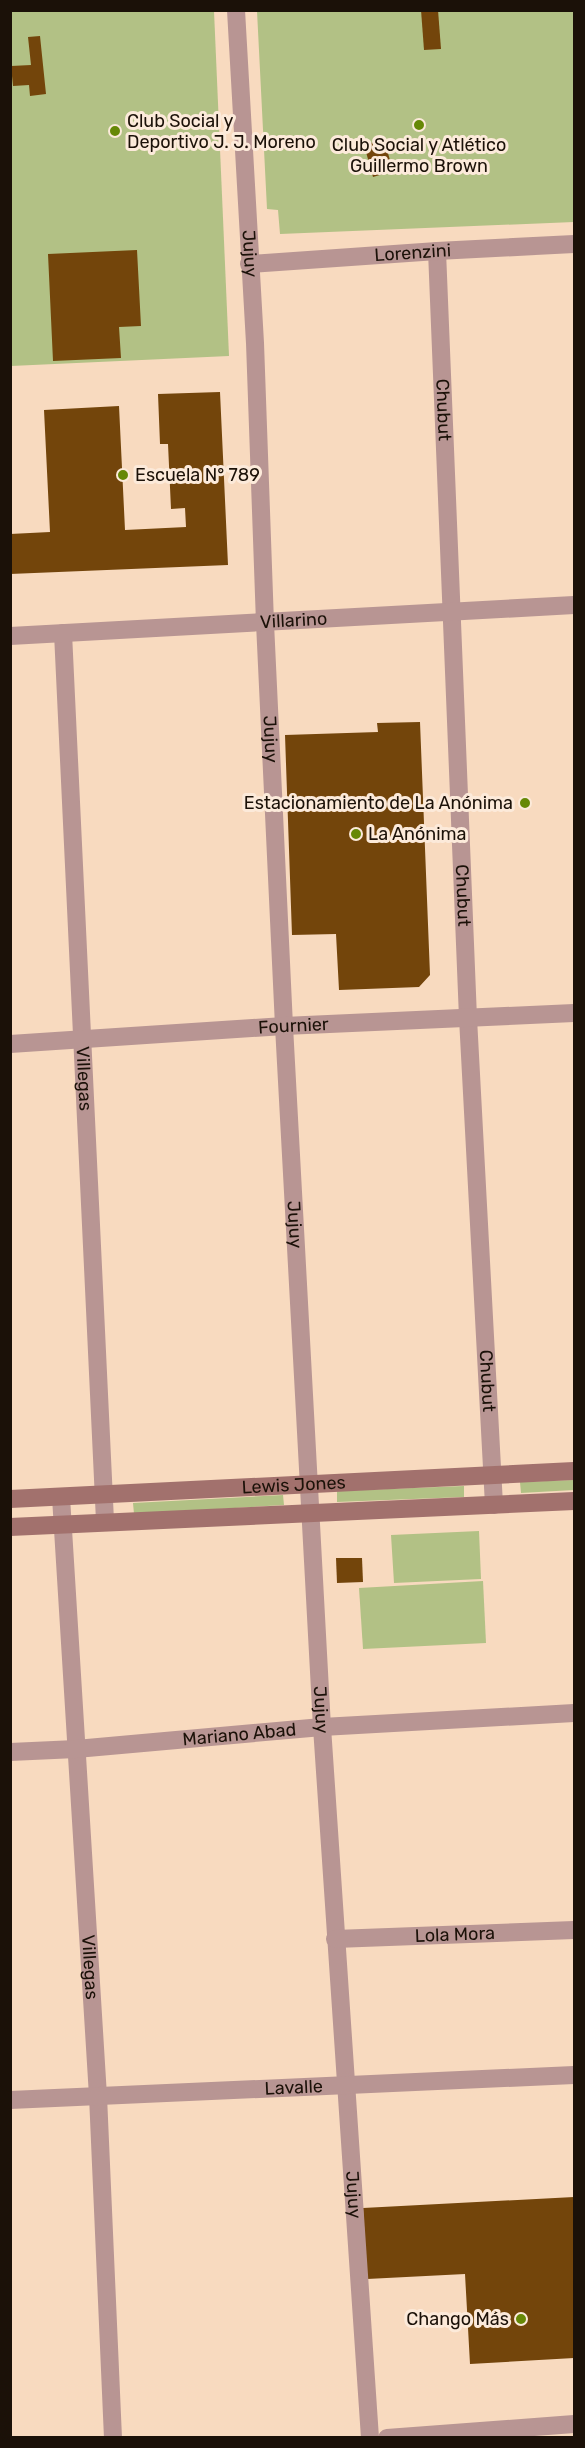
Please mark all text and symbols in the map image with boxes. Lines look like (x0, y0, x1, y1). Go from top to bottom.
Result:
place label: Club Social y Deportivo J. J. Moreno (127, 110, 316, 153)
marker: Club Social y Atlético Guillermo Brown (412, 118, 426, 132)
marker: Club Social y Deportivo J. J. Moreno (108, 124, 122, 138)
place label: Club Social y Atlético Guillermo Brown (332, 134, 506, 177)
street label: Jujuy (238, 229, 262, 278)
street label: Lorenzini (374, 239, 451, 266)
street label: Chubut (431, 378, 456, 442)
place label: Escuela N° 789 (135, 464, 260, 486)
marker: Escuela N° 789 (116, 468, 130, 482)
street label: Villarino (259, 608, 328, 633)
street label: Jujuy (258, 715, 283, 764)
place label: Estacionamiento de La Anónima (244, 792, 513, 814)
marker: Estacionamiento de La Anónima (518, 796, 532, 810)
place label: La Anónima (368, 823, 467, 845)
marker: La Anónima (349, 827, 363, 841)
street label: Chubut (451, 864, 475, 927)
street label: Fournier (257, 1013, 329, 1039)
street label: Villegas (72, 1046, 97, 1111)
street label: Jujuy (282, 1200, 307, 1249)
street label: Chubut (475, 1349, 500, 1413)
street label: Lewis Jones (241, 1471, 346, 1498)
street label: Jujuy (309, 1685, 333, 1734)
street label: Mariano Abad (182, 1718, 297, 1750)
street label: Lola Mora (414, 1922, 495, 1947)
street label: Villegas (77, 1934, 103, 2000)
street label: Lavalle (264, 2075, 323, 2100)
street label: Jujuy (341, 2170, 366, 2219)
place label: Chango Más (406, 2308, 509, 2330)
marker: Chango Más (514, 2312, 528, 2326)

